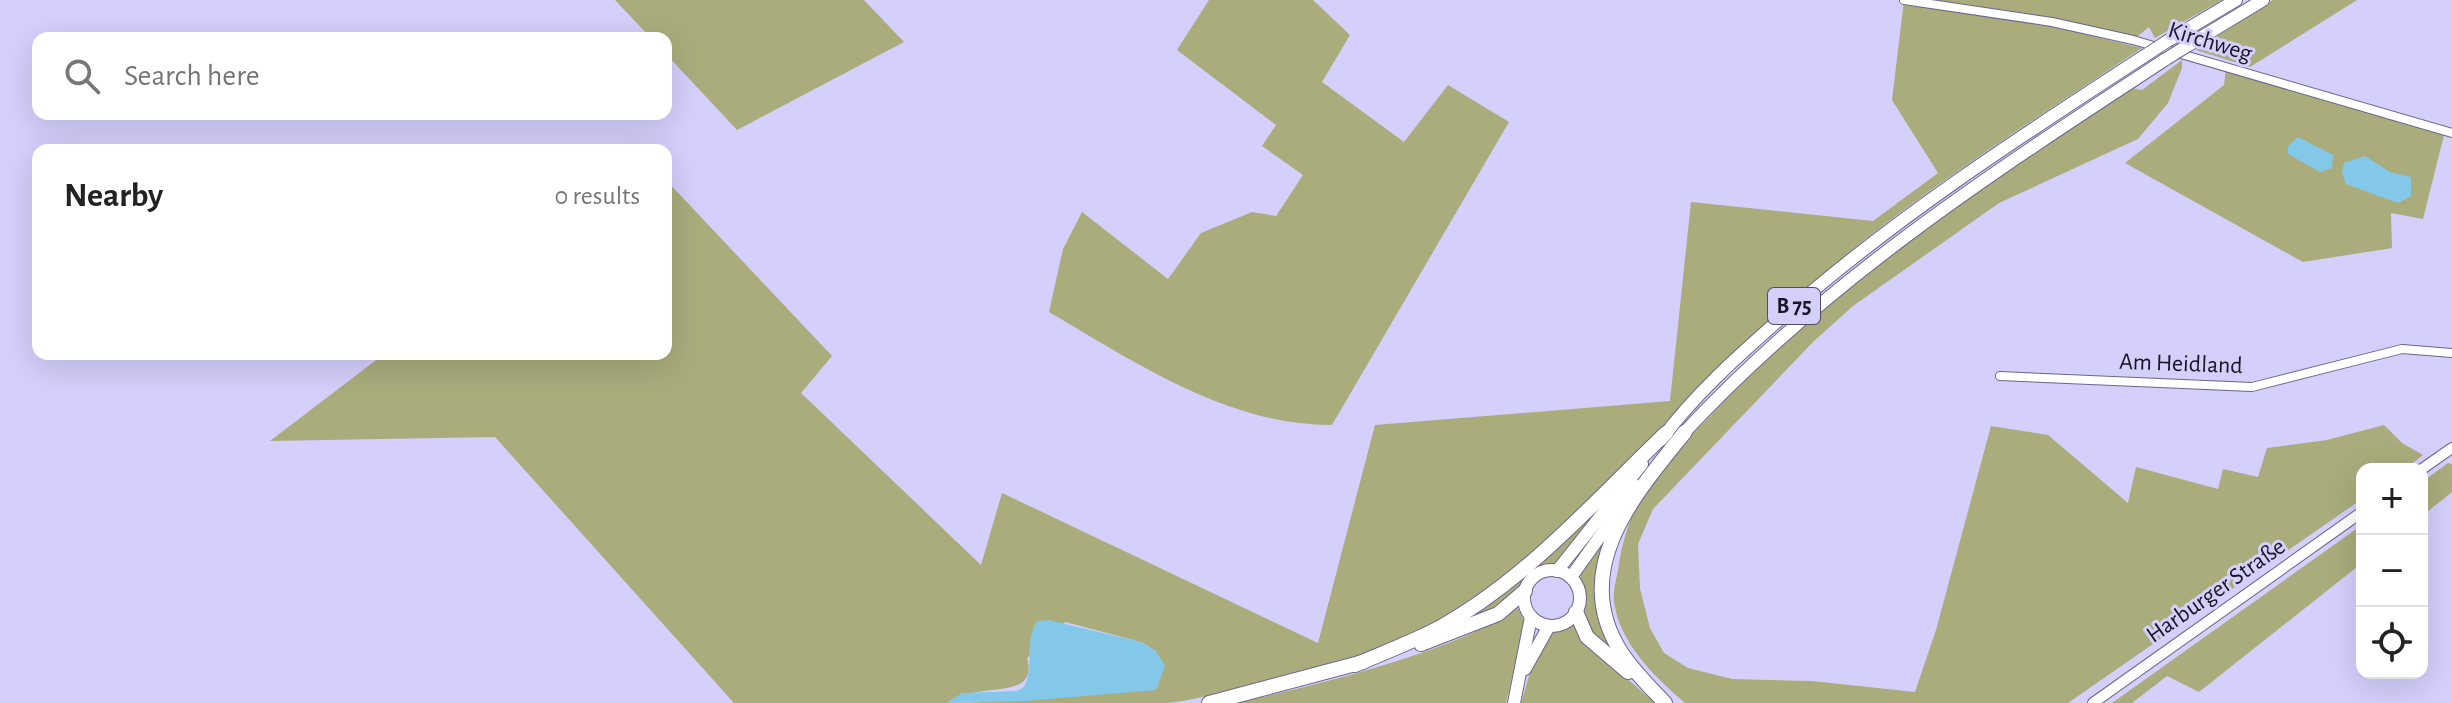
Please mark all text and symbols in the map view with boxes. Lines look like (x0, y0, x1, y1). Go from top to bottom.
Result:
street label: Kirchweg (2165, 18, 2255, 66)
search box (32, 32, 672, 120)
icon: search (60, 54, 104, 98)
text: Search here (124, 61, 260, 91)
text: Nearby (64, 179, 163, 213)
text: 0 results (554, 183, 640, 209)
road number: B 75 (1768, 288, 1820, 324)
street label: Am Heidland (2119, 350, 2243, 378)
map controls (2356, 463, 2428, 679)
button: + (2356, 463, 2428, 535)
street label: Harburger Straße (2142, 534, 2290, 648)
button: − (2356, 535, 2428, 607)
button: locate (2356, 607, 2428, 679)

